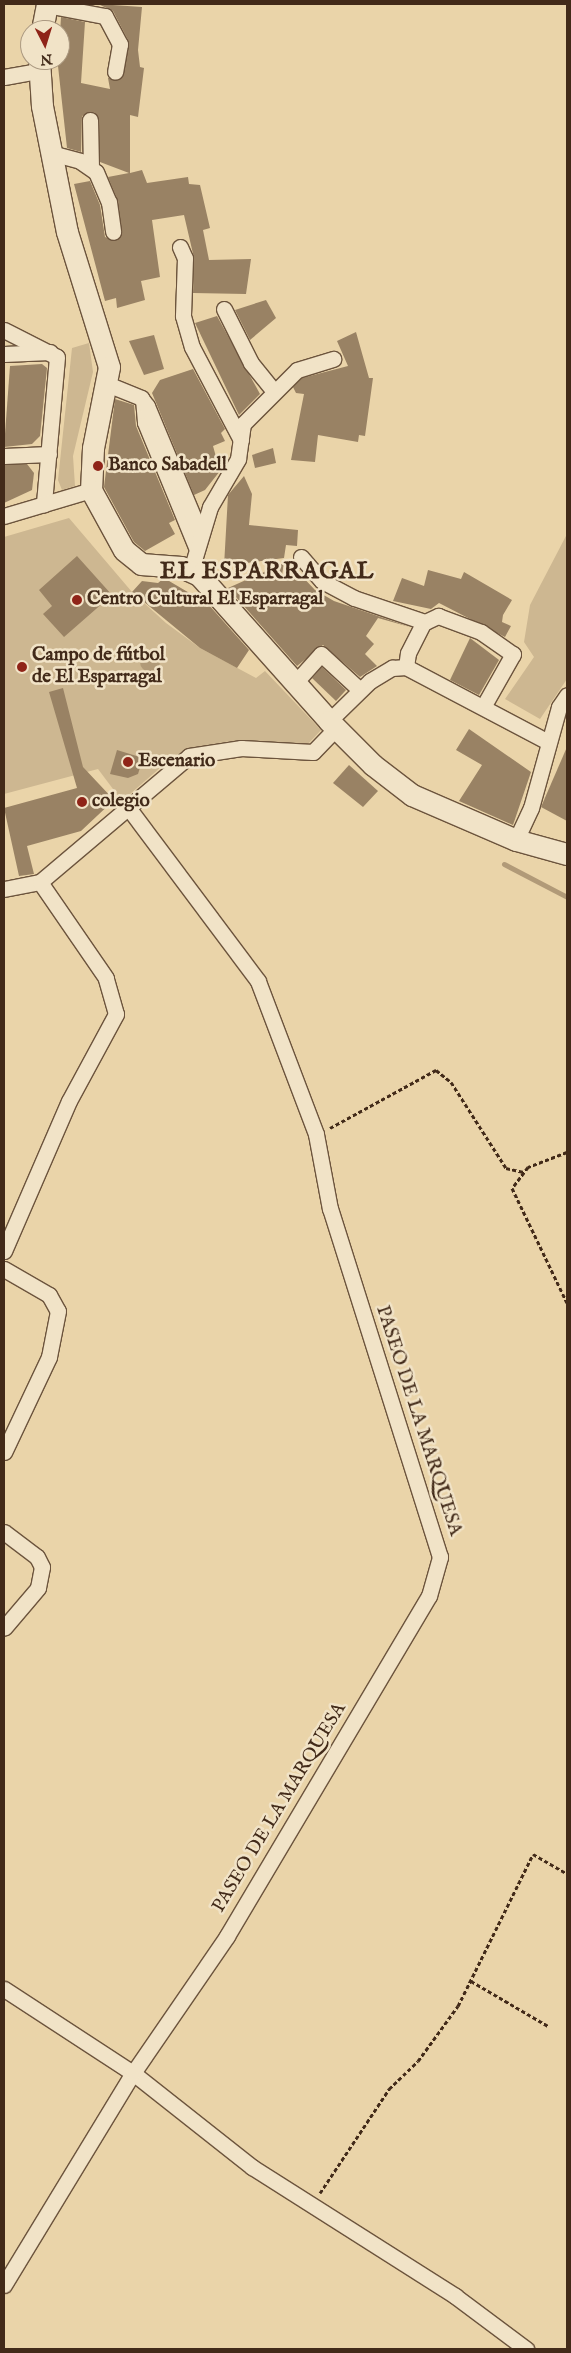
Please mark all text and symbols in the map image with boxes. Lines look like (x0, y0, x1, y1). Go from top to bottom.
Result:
north arrow (20, 20, 70, 70)
text: N (39, 49, 53, 68)
place label: Banco Sabadell (108, 455, 227, 477)
marker: Banco Sabadell (92, 460, 104, 472)
district label: EL ESPARRAGAL (158, 558, 376, 586)
place label: Centro Cultural El Esparragal (87, 589, 324, 611)
marker: Centro Cultural El Esparragal (71, 594, 83, 606)
place label: Campo de fútbol de El Esparragal (32, 645, 165, 689)
marker: Campo de fútbol de El Esparragal (16, 661, 28, 673)
place label: Escenario (138, 751, 215, 773)
marker: Escenario (122, 756, 134, 768)
place label: colegio (92, 791, 150, 813)
marker: colegio (76, 796, 88, 808)
street label: PASEO DE LA MARQUESA (370, 1303, 466, 1539)
street label: PASEO DE LA MARQUESA (208, 1699, 352, 1917)

